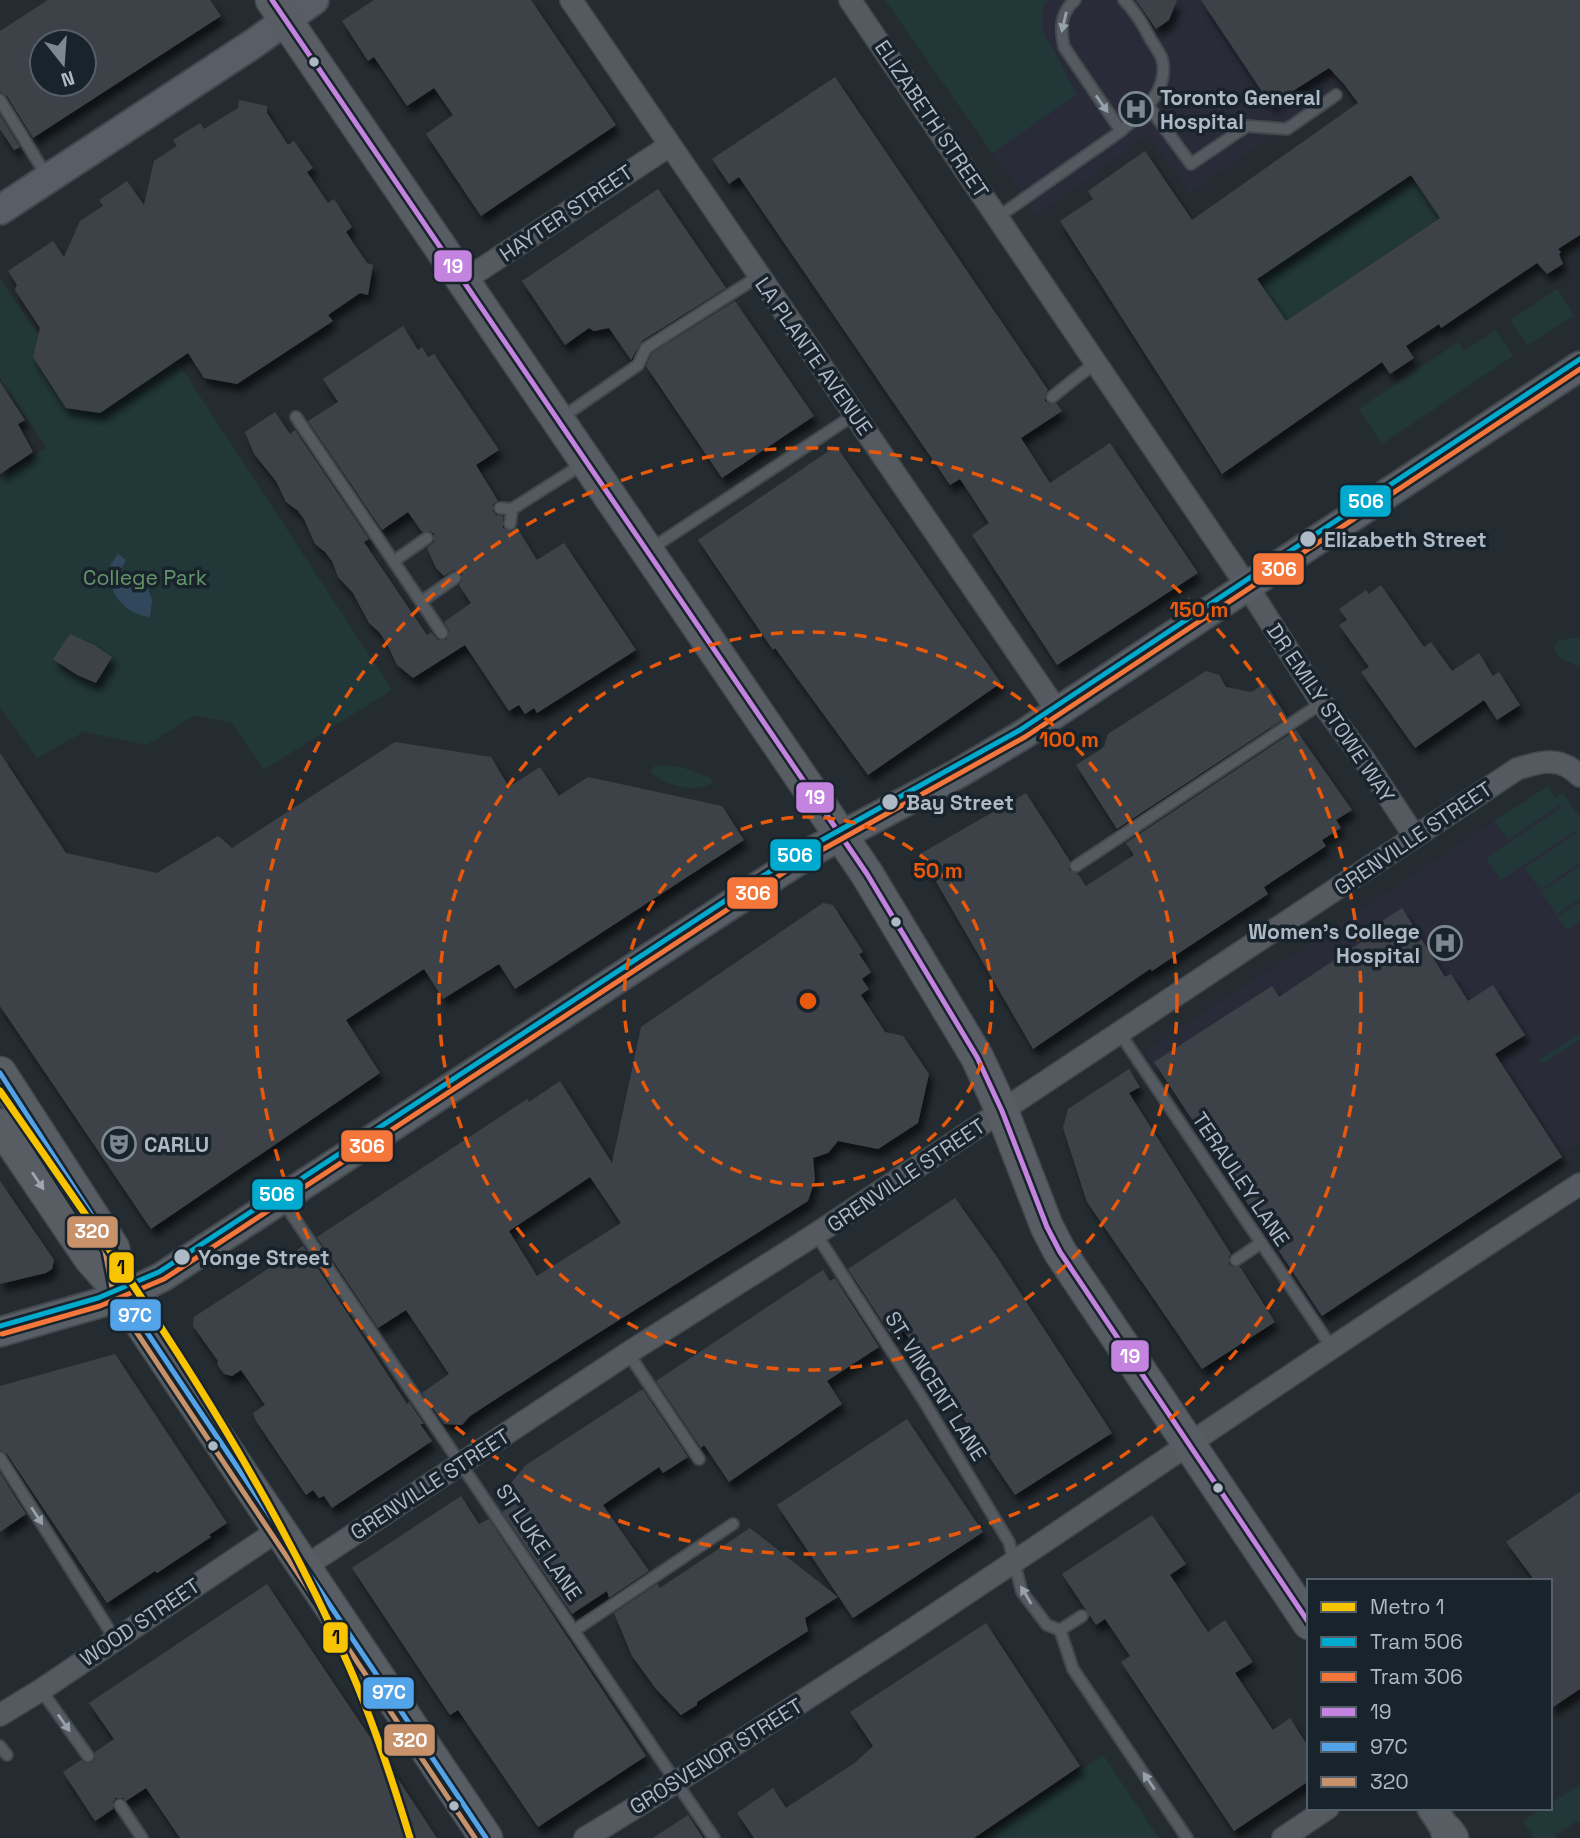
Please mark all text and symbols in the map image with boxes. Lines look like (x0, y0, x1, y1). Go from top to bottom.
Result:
one-way arrow (1058, 12, 1069, 34)
north arrow (28, 28, 98, 98)
street label: ELIZABETH STREET (869, 35, 995, 203)
unlabelled marker (307, 55, 321, 69)
text: N (58, 65, 78, 93)
place label: Toronto General Hospital (1160, 84, 1321, 135)
hospital icon: Toronto General Hospital (1117, 90, 1155, 128)
one-way arrow (1095, 95, 1109, 113)
street label: HAYTER STREET (494, 159, 638, 267)
line badge: 19 (433, 249, 473, 283)
text: 19 (443, 254, 463, 279)
street label: LA PLANTE AVENUE (749, 272, 879, 440)
line badge: 506 (1339, 484, 1392, 518)
text: 506 (1348, 489, 1384, 514)
place label: Elizabeth Street (1324, 526, 1487, 553)
marker: Elizabeth Street (1298, 529, 1318, 549)
line badge: 306 (1252, 552, 1305, 586)
text: 306 (1261, 557, 1297, 582)
park label: College Park (83, 564, 207, 591)
text: 150 m (1170, 596, 1228, 623)
street label: DR EMILY STOWE WAY (1261, 618, 1401, 808)
text: 100 m (1039, 726, 1099, 753)
street label: GRENVILLE STREET (1329, 775, 1497, 901)
line badge: 19 (795, 781, 835, 814)
text: 19 (805, 785, 825, 810)
place label: Bay Street (906, 789, 1014, 816)
marker: Bay Street (880, 792, 900, 812)
line badge: 506 (769, 838, 822, 872)
text: 506 (777, 843, 813, 868)
text: 50 m (913, 857, 963, 884)
line badge: 306 (726, 876, 779, 910)
text: 306 (735, 881, 771, 906)
unlabelled marker (889, 915, 903, 929)
place label: Women's College Hospital (1248, 918, 1420, 969)
hospital icon: Women's College Hospital (1426, 924, 1464, 962)
centre of rings (796, 989, 820, 1013)
street label: TERAULEY LANE (1186, 1107, 1296, 1251)
street label: GRENVILLE STREET (822, 1112, 990, 1238)
theatre icon: CARLU (100, 1125, 138, 1163)
line badge: 306 (340, 1129, 394, 1163)
place label: CARLU (144, 1131, 209, 1158)
text: 306 (349, 1134, 385, 1159)
one-way arrow (32, 1171, 45, 1191)
line badge: 506 (251, 1178, 304, 1211)
text: 506 (259, 1182, 295, 1207)
line badge: 320 (66, 1215, 119, 1249)
text: 320 (74, 1219, 110, 1244)
place label: Yonge Street (198, 1244, 330, 1271)
marker: Yonge Street (172, 1247, 192, 1267)
line badge: 1 (108, 1251, 135, 1284)
text: 1 (117, 1255, 125, 1280)
line badge: 97C (109, 1298, 162, 1332)
text: 97C (118, 1303, 152, 1328)
street label: ST. VINCENT LANE (879, 1306, 993, 1466)
line badge: 19 (1110, 1339, 1150, 1373)
text: 19 (1120, 1344, 1140, 1369)
street label: GRENVILLE STREET (345, 1422, 515, 1546)
unlabelled marker (206, 1439, 220, 1453)
street label: ST LUKE LANE (490, 1478, 588, 1606)
unlabelled marker (1211, 1481, 1225, 1495)
one-way arrow (30, 1506, 43, 1525)
street label: WOOD STREET (75, 1572, 205, 1672)
legend (1307, 1579, 1552, 1810)
one-way arrow (1020, 1586, 1032, 1605)
text: Metro 1 (1370, 1593, 1445, 1620)
line badge: 1 (322, 1621, 349, 1654)
text: 1 (332, 1625, 340, 1650)
text: Tram 506 (1370, 1628, 1463, 1655)
text: Tram 306 (1370, 1663, 1463, 1690)
line badge: 97C (362, 1676, 415, 1710)
text: 97C (372, 1680, 406, 1705)
street label: GROSVENOR STREET (624, 1692, 808, 1820)
text: 19 (1370, 1698, 1392, 1725)
one-way arrow (57, 1714, 71, 1732)
line badge: 320 (383, 1723, 436, 1757)
text: 320 (392, 1728, 428, 1753)
text: 97C (1370, 1733, 1408, 1760)
text: 320 (1370, 1768, 1409, 1795)
one-way arrow (1142, 1772, 1155, 1791)
unlabelled marker (447, 1799, 461, 1813)

